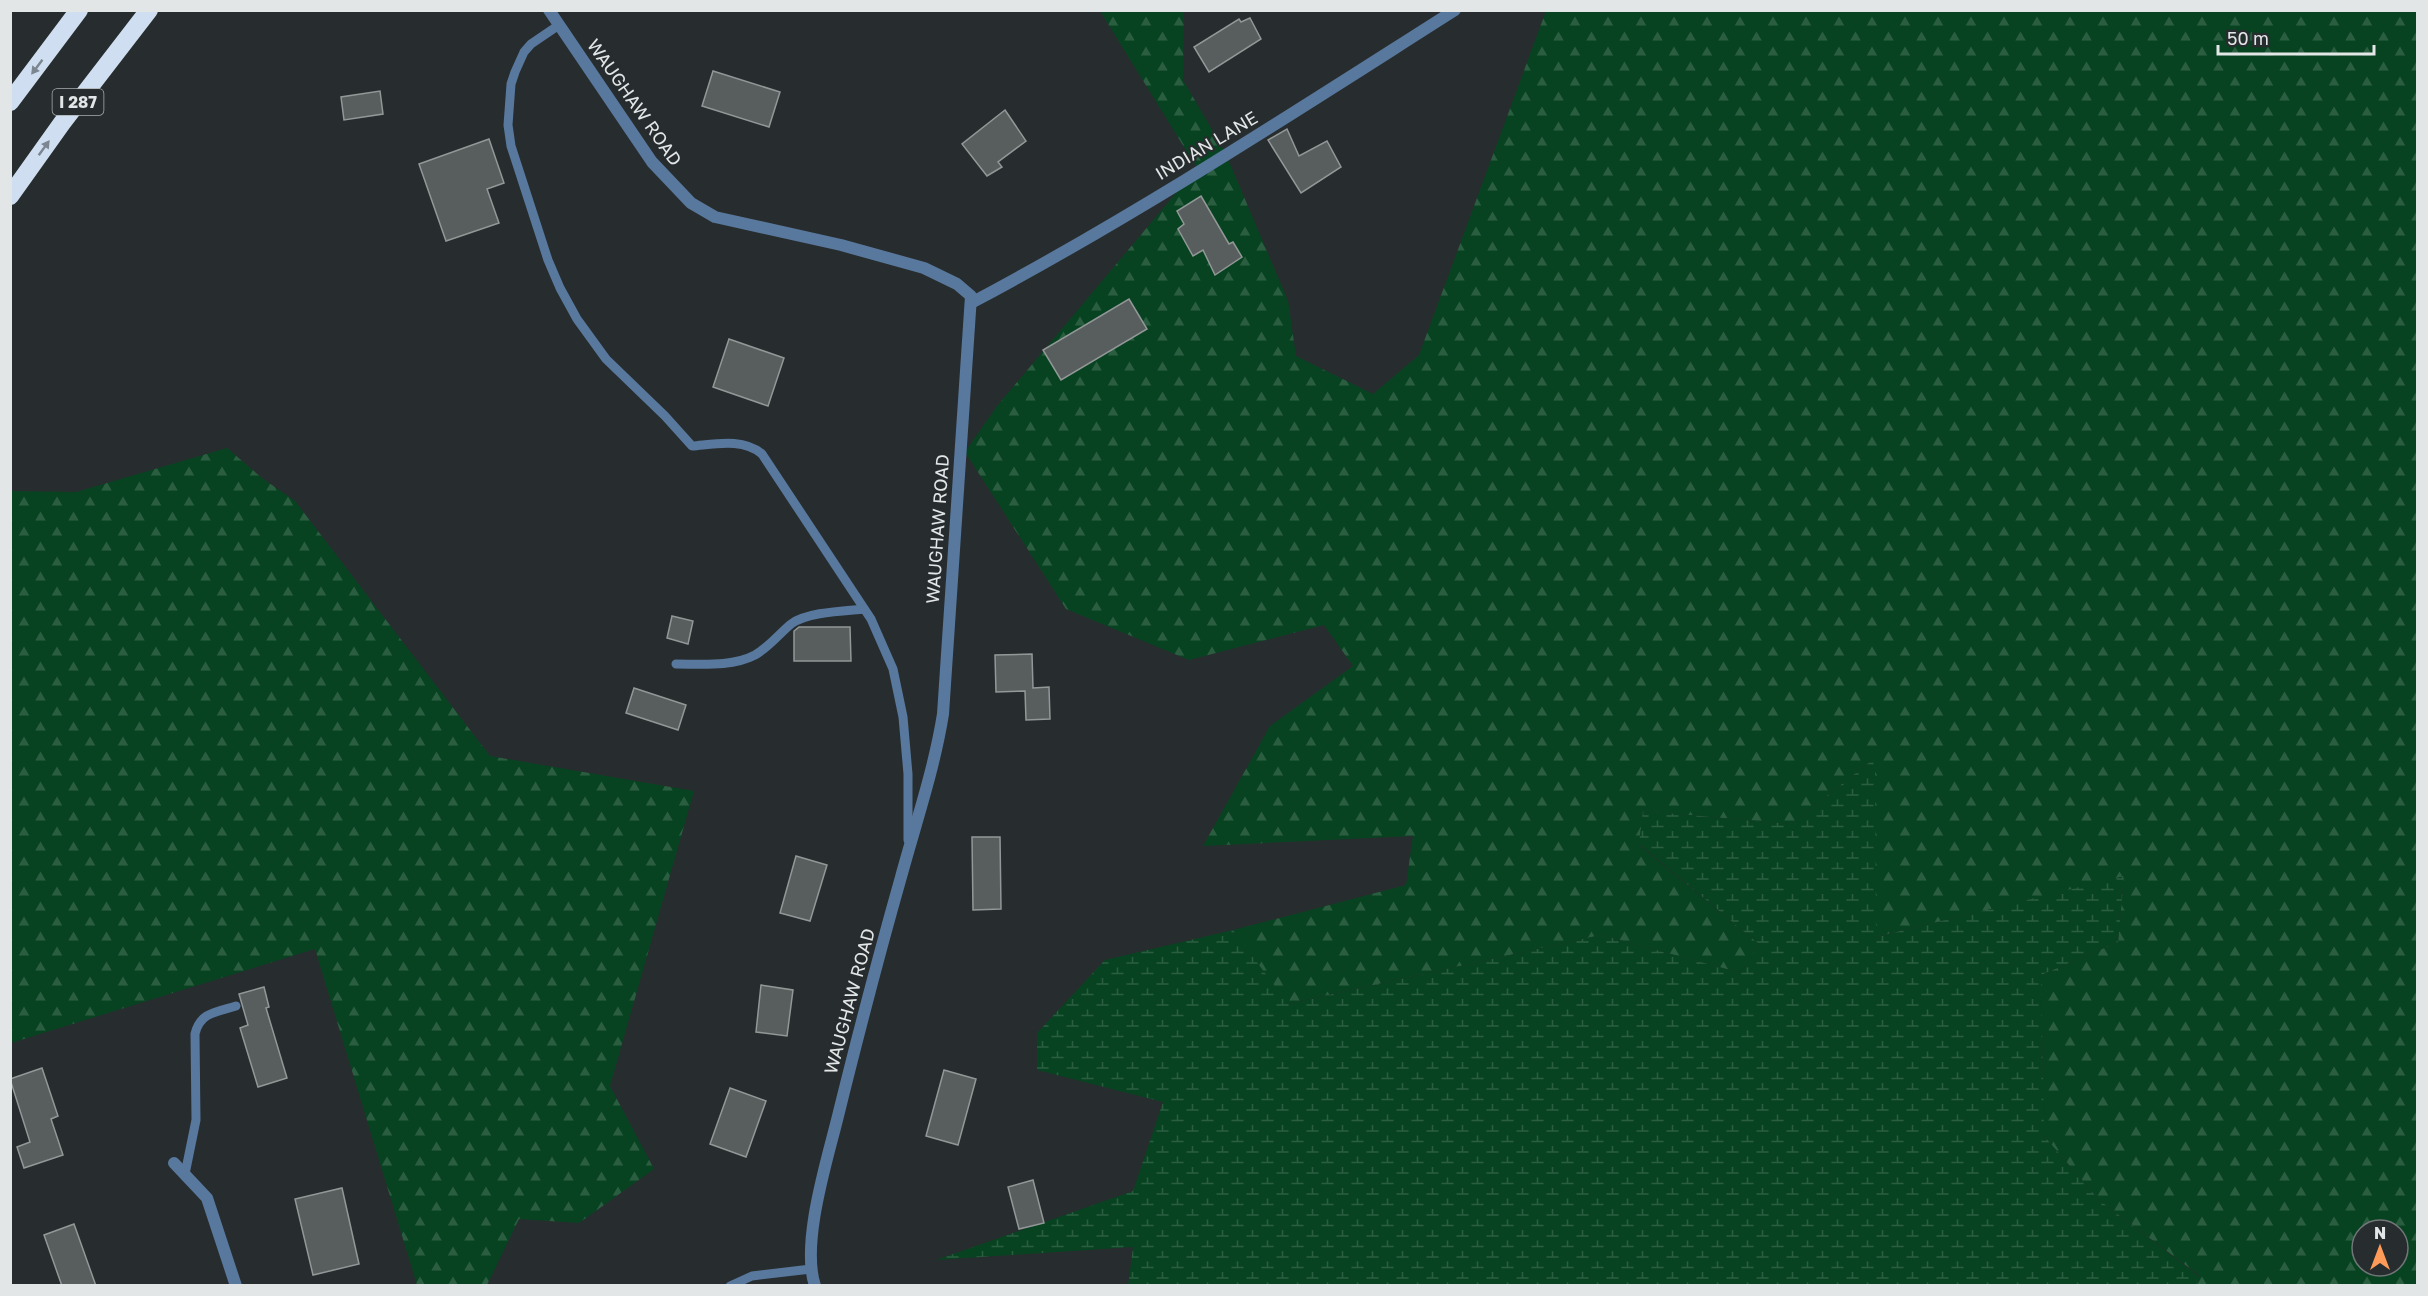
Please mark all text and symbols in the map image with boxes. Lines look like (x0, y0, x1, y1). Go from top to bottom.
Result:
scale bar (2218, 18, 2374, 56)
text: 50 m (2227, 27, 2269, 49)
street label: WAUGHAW ROAD (583, 34, 687, 170)
one-way arrow (31, 59, 43, 74)
road number: I 287 (52, 89, 104, 115)
street label: INDIAN LANE (1151, 106, 1261, 184)
one-way arrow (38, 141, 50, 156)
street label: WAUGHAW ROAD (921, 453, 953, 605)
street label: WAUGHAW ROAD (819, 926, 879, 1076)
north arrow (2350, 1218, 2410, 1278)
text: N (2374, 1223, 2386, 1243)

